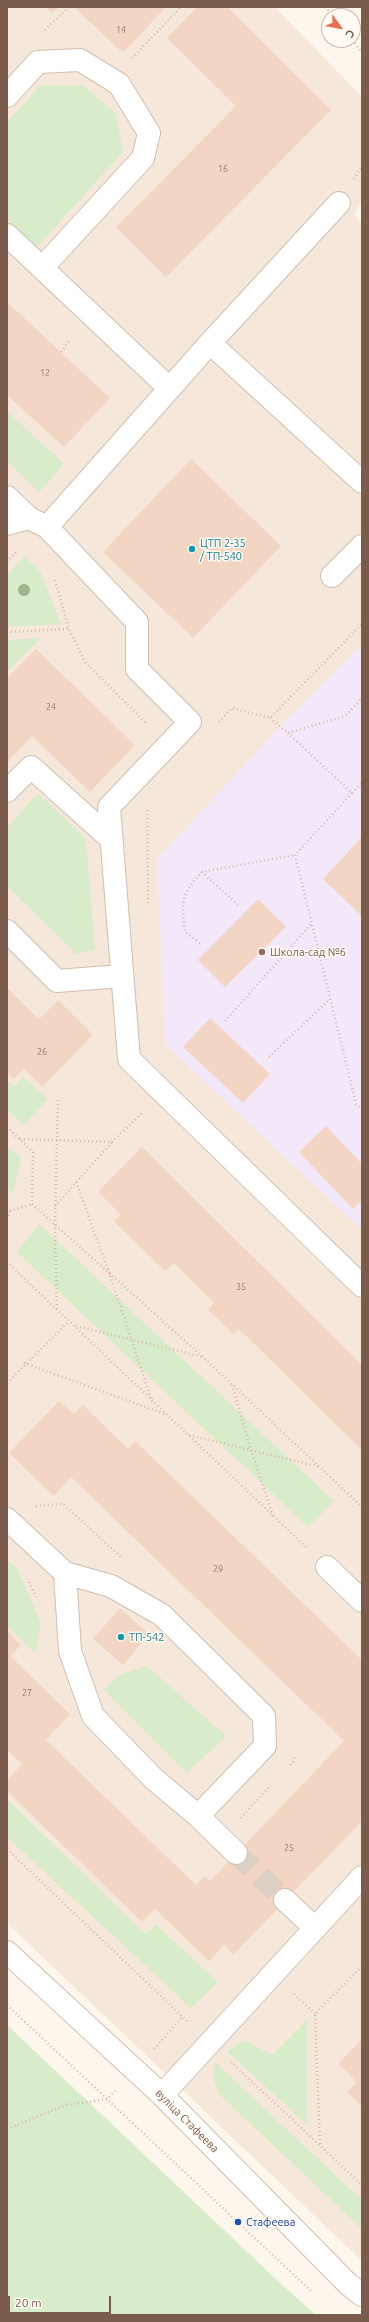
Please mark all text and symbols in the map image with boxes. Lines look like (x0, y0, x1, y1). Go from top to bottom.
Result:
north arrow (321, 8, 361, 48)
house number: 14 (116, 25, 126, 35)
text: С (343, 28, 357, 40)
house number: 16 (218, 164, 228, 174)
house number: 12 (40, 368, 50, 378)
place label: ЦТП 2-35 / ТП-540 (200, 536, 246, 562)
marker: ЦТП 2-35 / ТП-540 (187, 544, 197, 554)
house number: 24 (46, 702, 56, 712)
place label: Школа-сад №6 (270, 945, 346, 959)
marker: Школа-сад №6 (257, 947, 267, 957)
house number: 26 (37, 1047, 47, 1057)
house number: 35 (236, 1282, 246, 1292)
house number: 29 (213, 1564, 223, 1574)
place label: ТП-542 (129, 1630, 164, 1644)
marker: ТП-542 (116, 1632, 126, 1642)
house number: 27 (22, 1688, 32, 1698)
house number: 25 (284, 1843, 294, 1853)
street label: вуліца Стафеева (153, 2087, 221, 2155)
place label: Стафеева (246, 2215, 295, 2229)
marker: Стафеева (233, 2217, 243, 2227)
scale bar (10, 2288, 113, 2314)
text: 20 m (15, 2296, 42, 2309)

